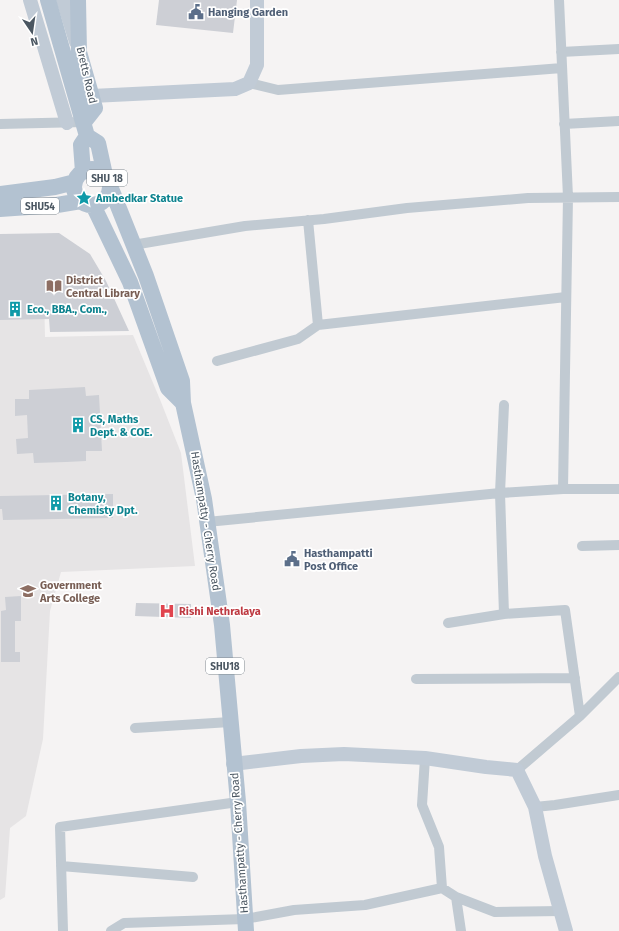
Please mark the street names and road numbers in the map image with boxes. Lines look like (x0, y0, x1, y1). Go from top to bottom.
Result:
street label: Bretts Road (74, 45, 99, 105)
road number: SHU 18 (87, 170, 127, 186)
road number: SHU54 (21, 198, 59, 214)
street label: Hasthampatty - Cherry Road (188, 450, 223, 592)
road number: SHU18 (206, 658, 244, 674)
street label: Hasthampatty - Cherry Road (228, 772, 251, 914)

